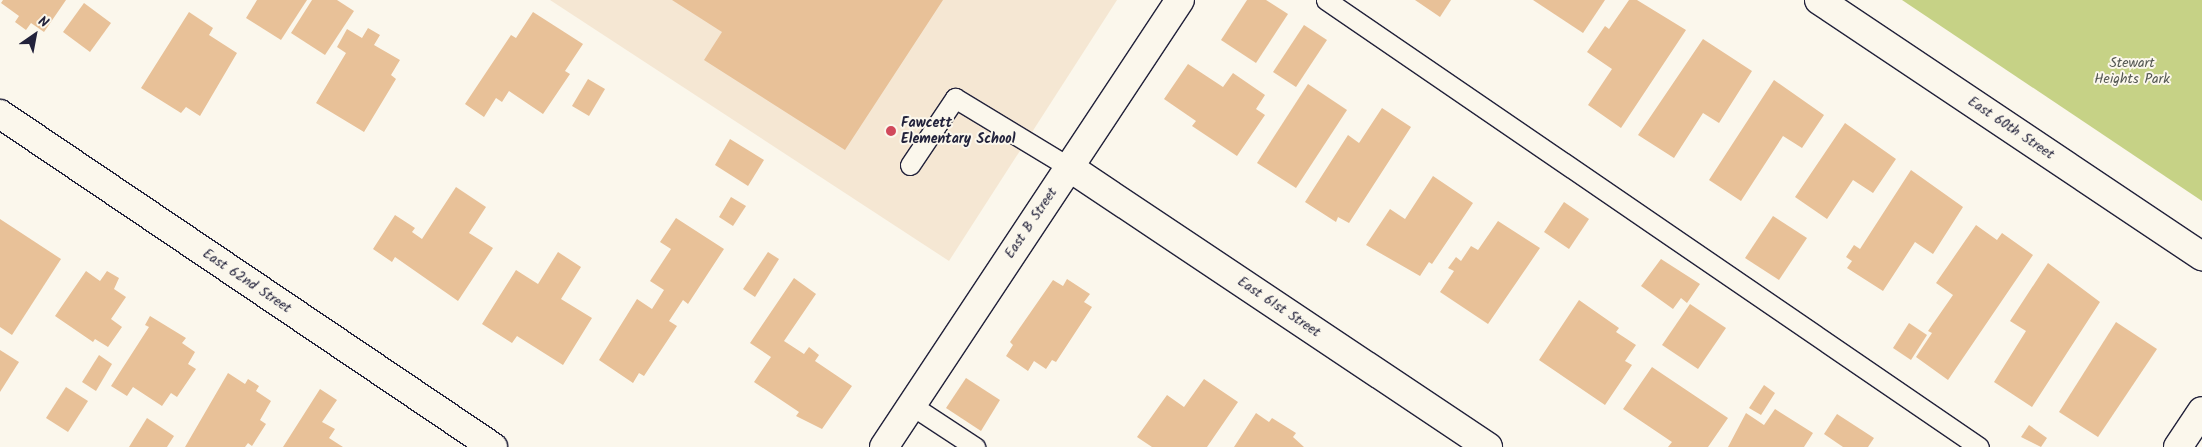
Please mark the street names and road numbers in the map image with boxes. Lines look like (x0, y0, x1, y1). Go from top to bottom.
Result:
street label: East 60th Street (1965, 93, 2057, 163)
street label: East B Street (1001, 184, 1061, 262)
street label: East 62nd Street (200, 245, 294, 317)
street label: East 61st Street (1234, 273, 1324, 341)

